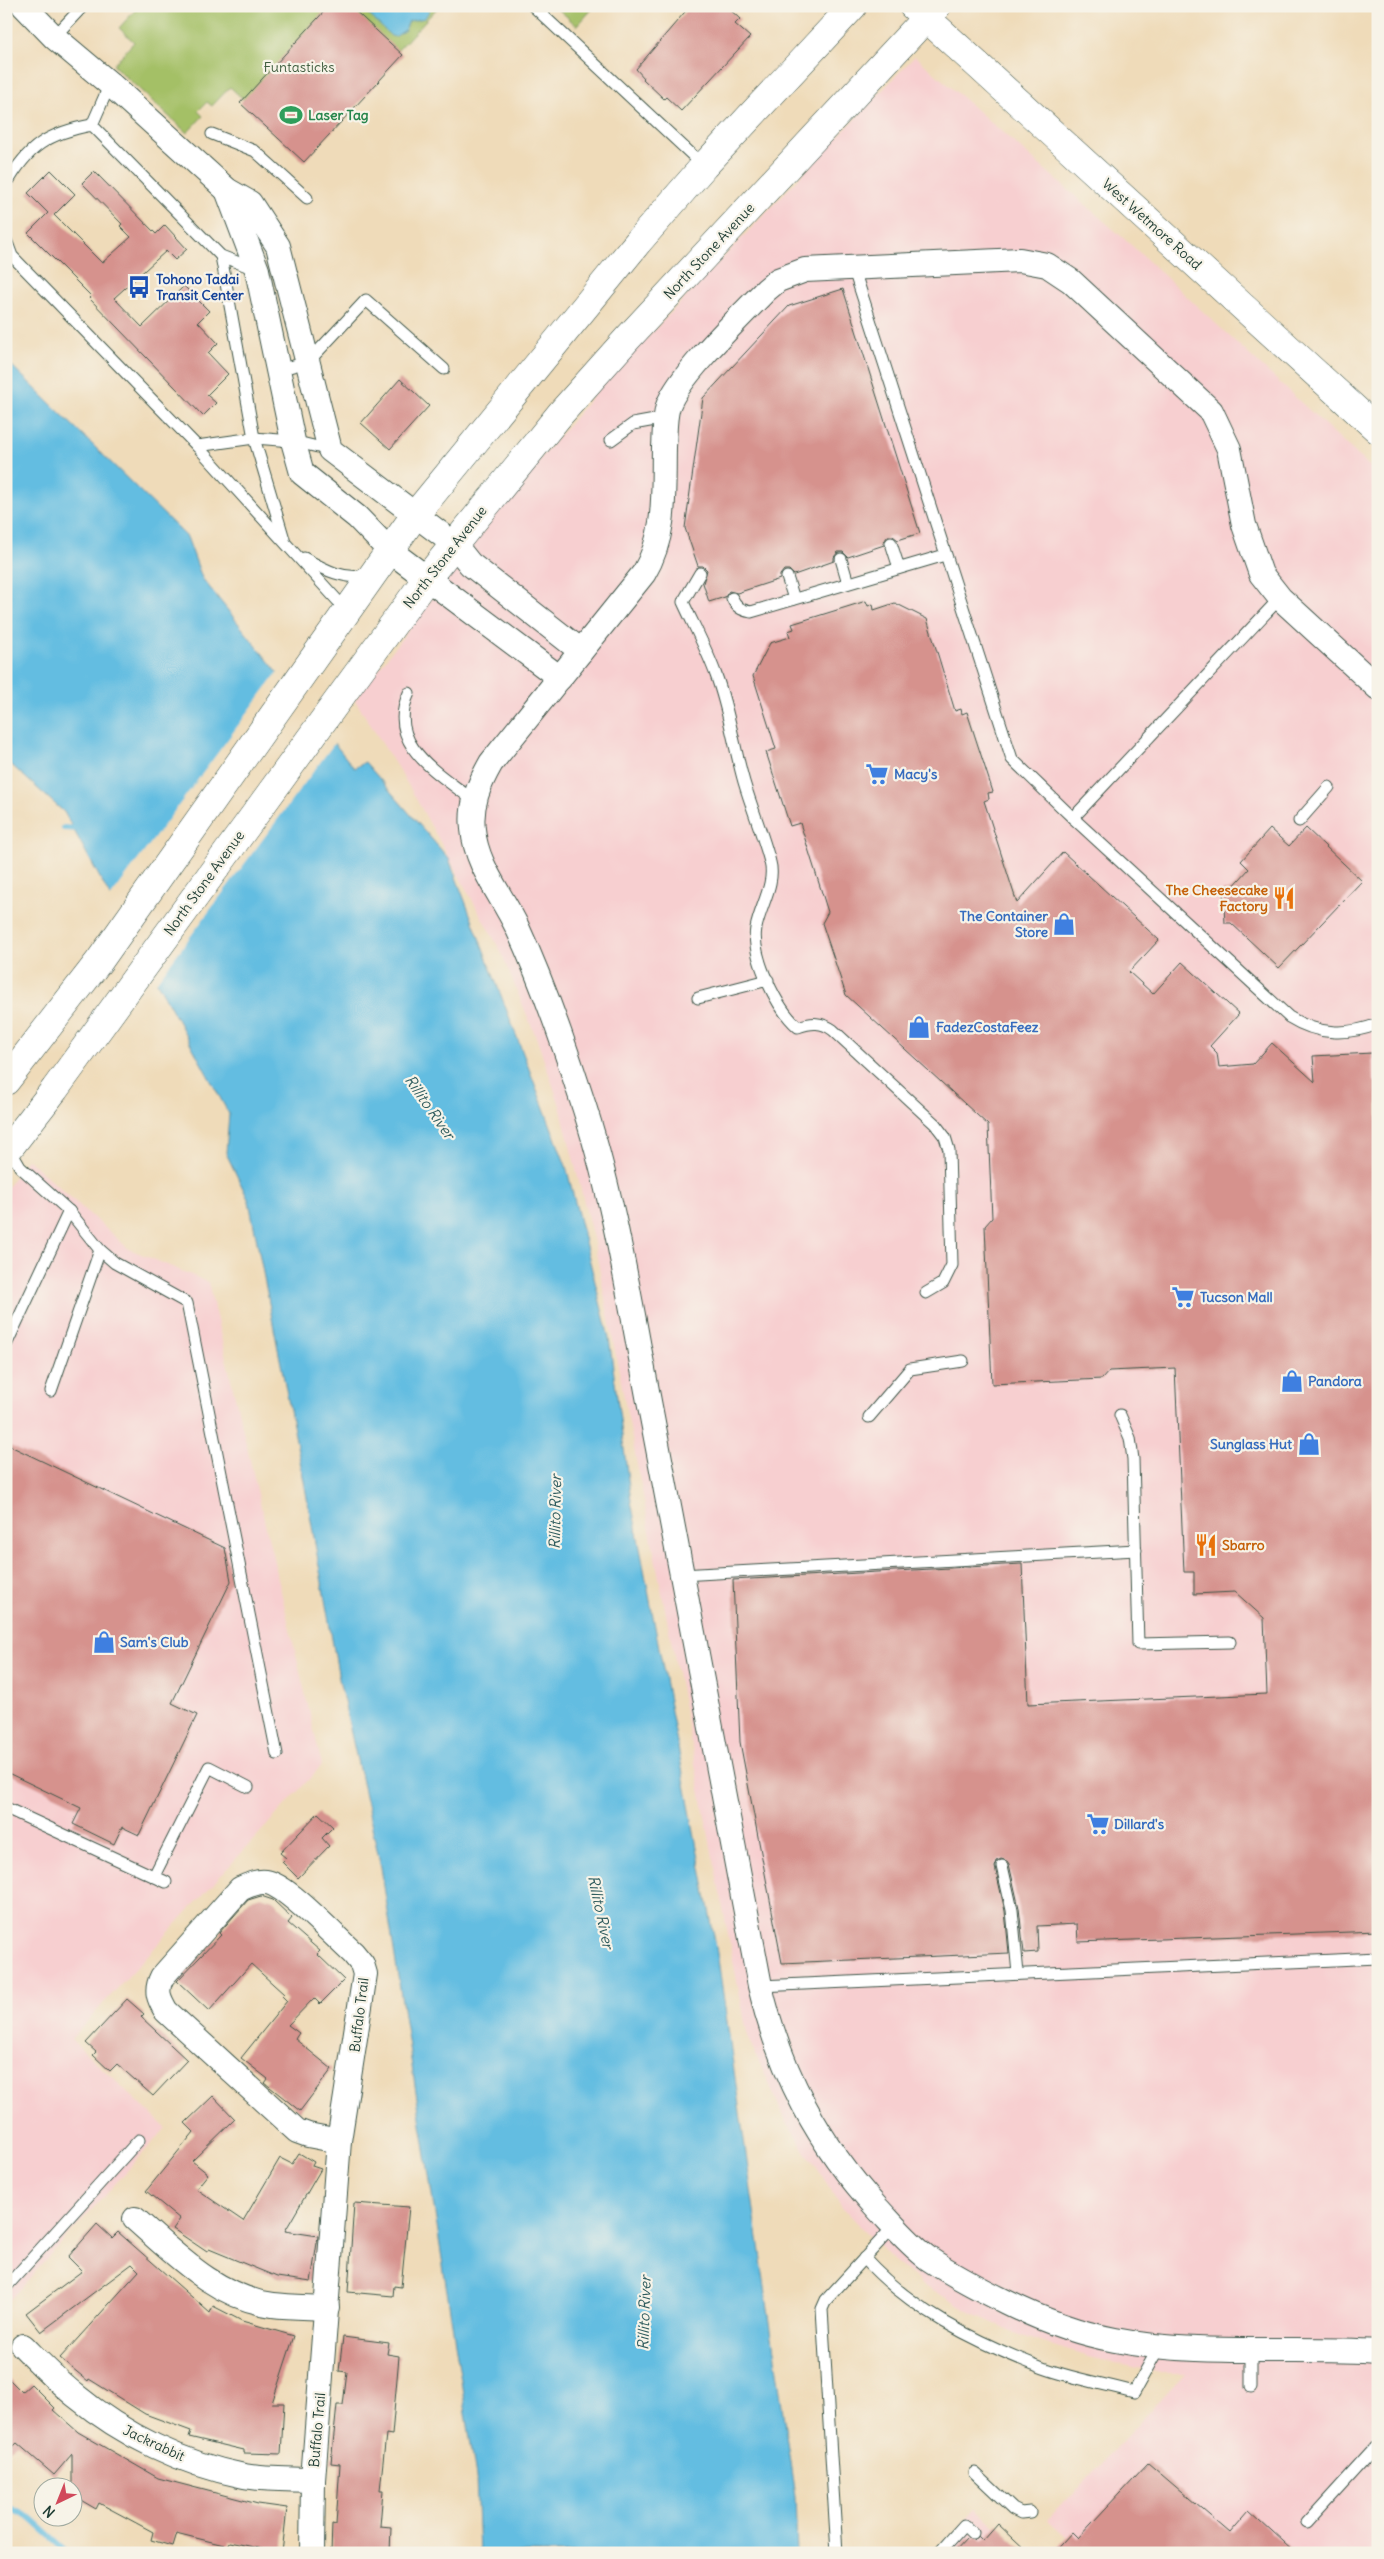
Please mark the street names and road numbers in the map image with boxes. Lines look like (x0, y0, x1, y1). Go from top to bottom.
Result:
street label: West Wetmore Road (1098, 175, 1206, 273)
street label: North Stone Avenue (660, 199, 758, 303)
street label: North Stone Avenue (399, 502, 491, 612)
street label: North Stone Avenue (160, 827, 248, 939)
street label: Buffalo Trail (346, 1977, 372, 2053)
street label: Buffalo Trail (305, 2392, 329, 2468)
street label: Jackrabbit (120, 2421, 188, 2465)

